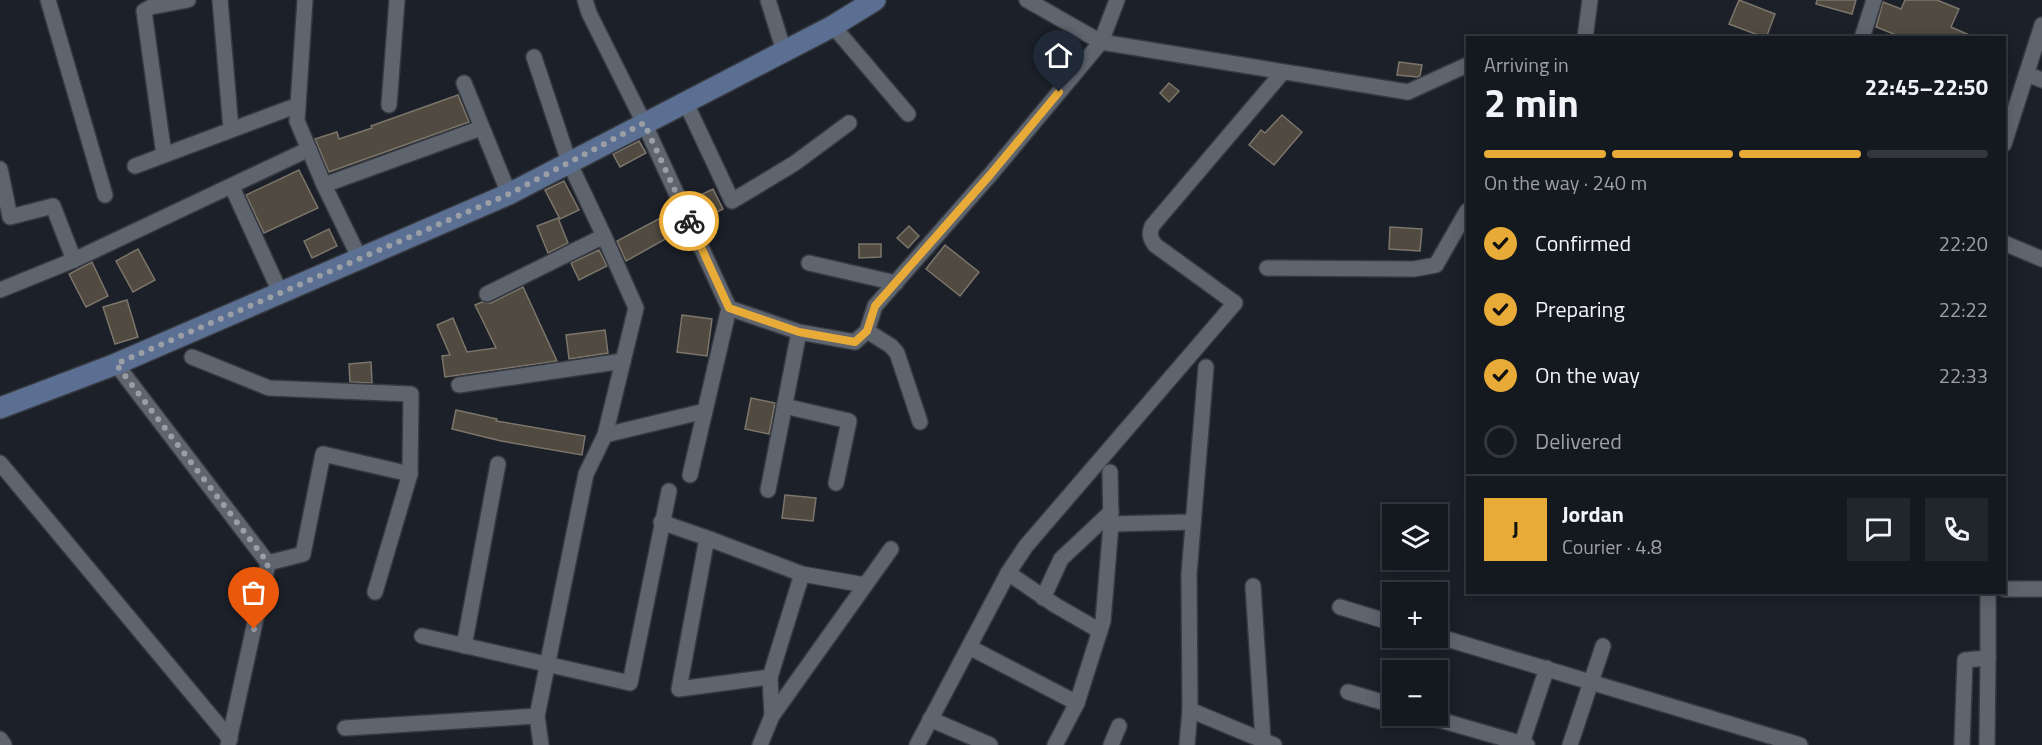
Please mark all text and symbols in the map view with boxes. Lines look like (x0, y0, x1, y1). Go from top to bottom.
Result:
pin (1033, 30, 1084, 92)
icon: home (1042, 39, 1075, 72)
text: Arriving in (1484, 49, 1569, 80)
text: 22:45–22:50 (1865, 70, 1988, 104)
text: 2 min (1484, 73, 1579, 132)
text: On the way · 240 m (1484, 167, 1647, 198)
courier (659, 191, 719, 251)
icon: bike (673, 205, 706, 238)
text: Confirmed (1535, 226, 1631, 260)
icon: check (1484, 227, 1517, 260)
text: 22:20 (1939, 228, 1988, 259)
text: Preparing (1535, 292, 1625, 326)
icon: check (1484, 293, 1517, 326)
text: 22:22 (1939, 294, 1988, 325)
text: On the way (1535, 358, 1640, 392)
icon: check (1484, 359, 1517, 392)
text: 22:33 (1939, 360, 1988, 391)
text: Delivered (1535, 424, 1622, 458)
text: Jordan (1562, 497, 1624, 531)
button: chat (1847, 498, 1910, 561)
button: phone (1925, 498, 1988, 561)
map controls (1382, 504, 1448, 726)
button: layers (1382, 504, 1448, 570)
text: J (1512, 512, 1519, 546)
text: Courier · 4.8 (1562, 531, 1662, 562)
pin (228, 567, 279, 629)
icon: bag (237, 576, 270, 609)
button: + (1382, 582, 1448, 648)
button: − (1382, 660, 1448, 726)

